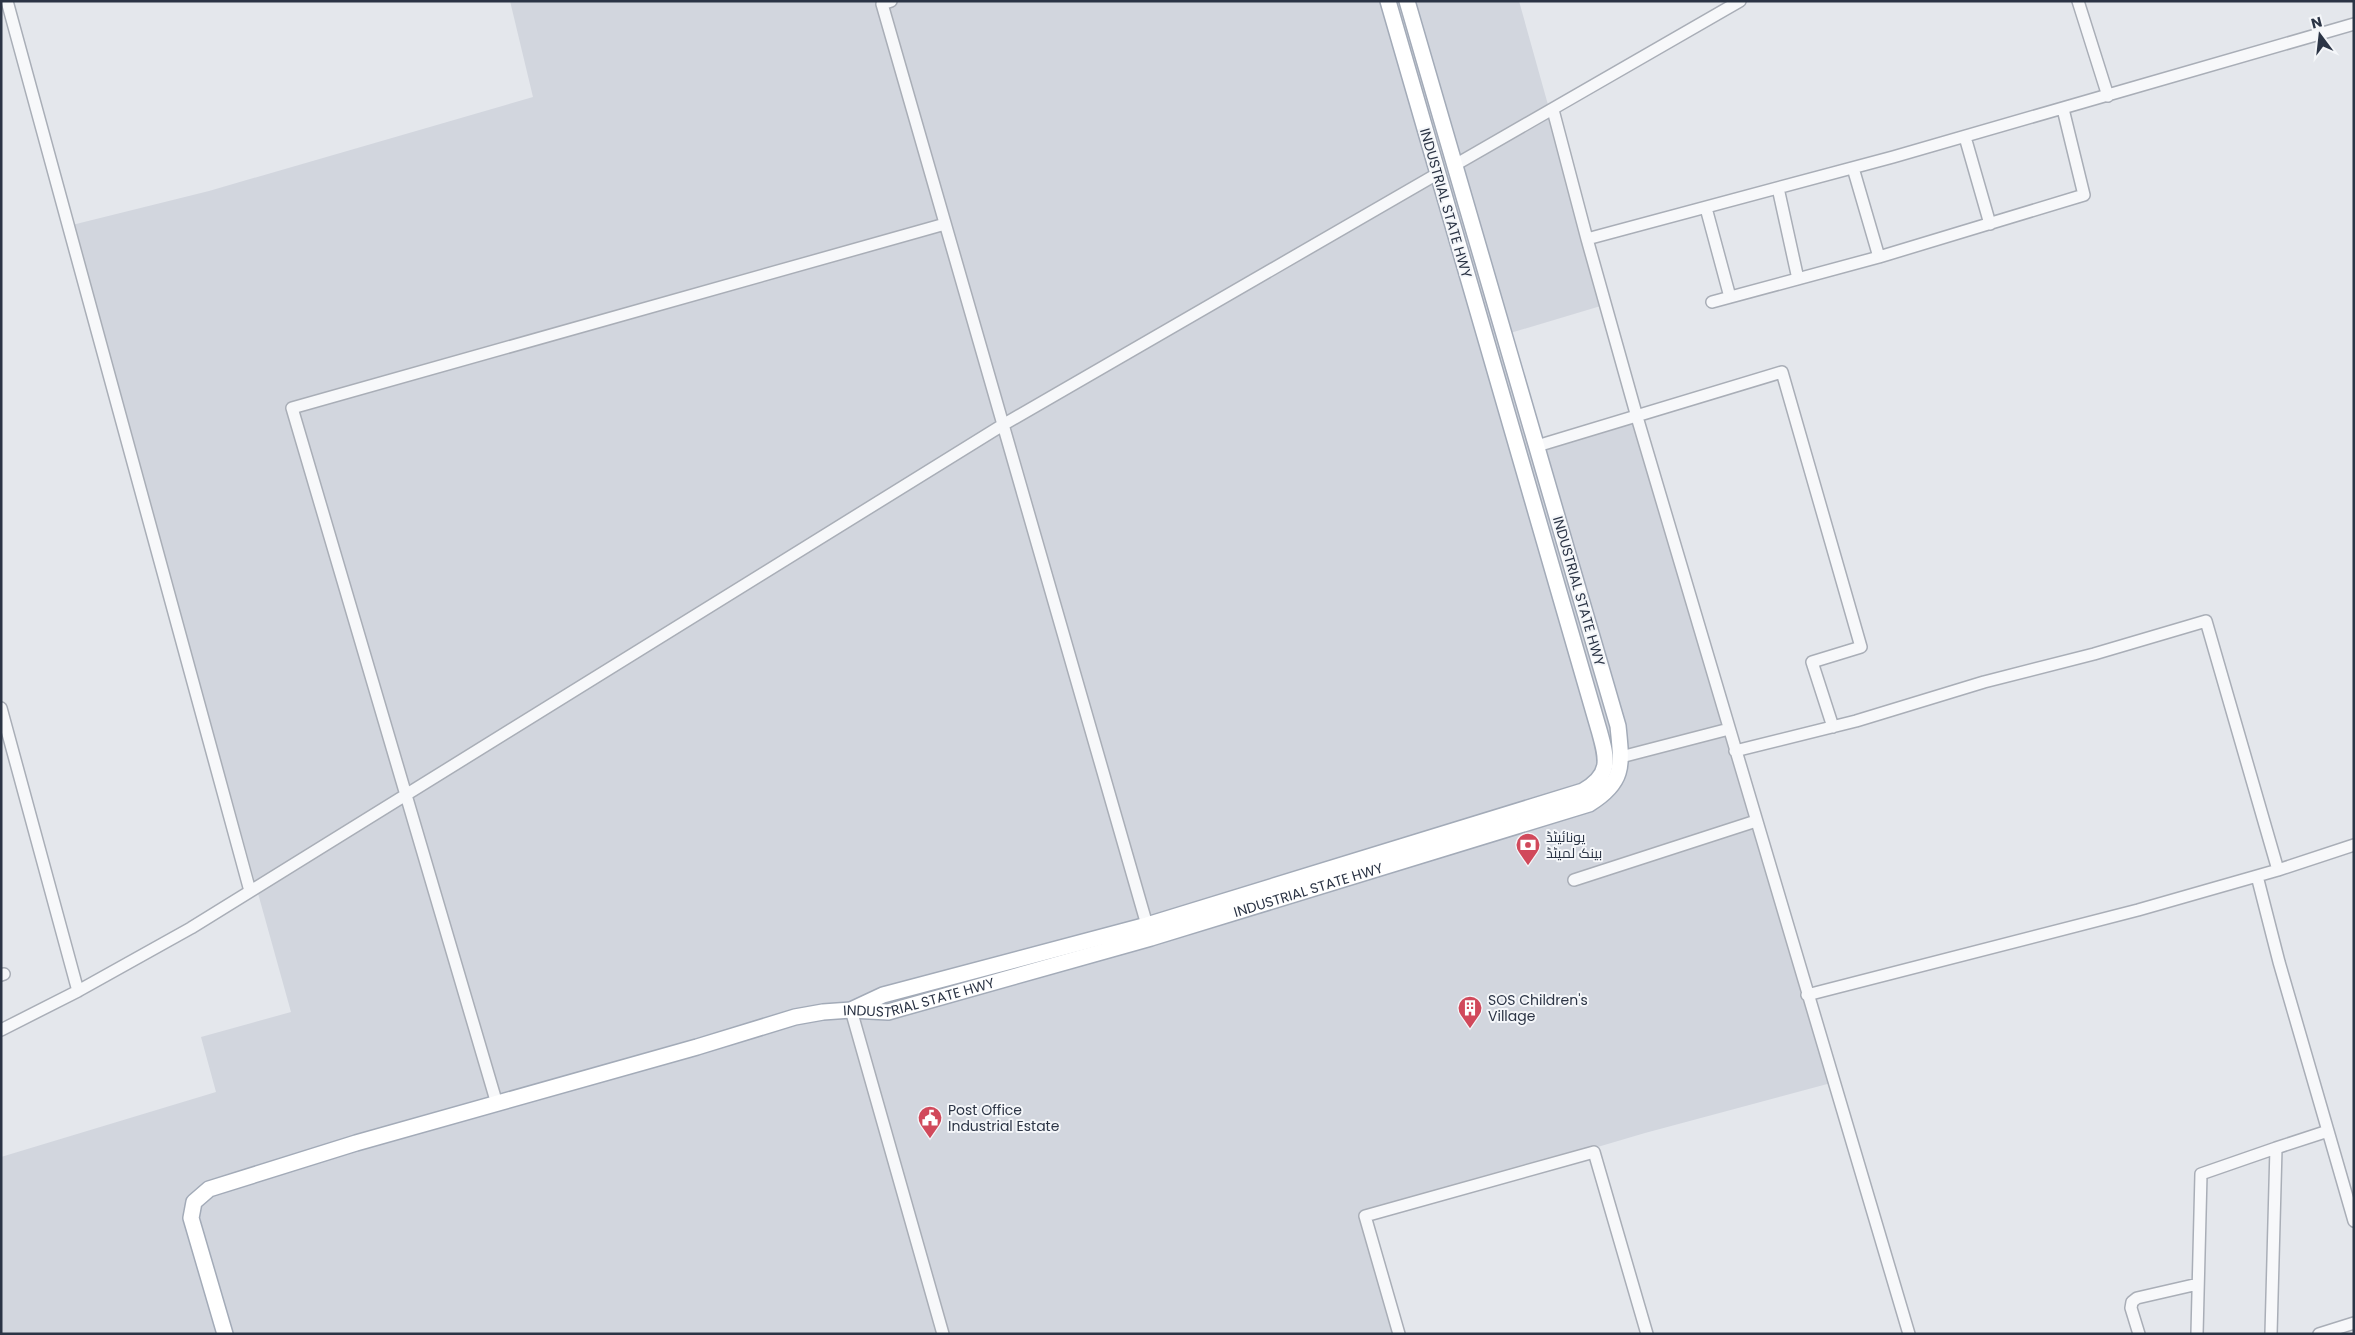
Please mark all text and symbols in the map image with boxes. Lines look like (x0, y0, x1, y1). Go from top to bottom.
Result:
north arrow (2295, 10, 2345, 60)
text: N (2309, 11, 2324, 33)
street label: INDUSTRIAL STATE HWY (1415, 126, 1477, 280)
street label: INDUSTRIAL STATE HWY (1548, 514, 1610, 668)
place label: یونائیٹڈ بینک لمیٹڈ (1546, 827, 1602, 863)
bank icon: یونائیٹڈ بینک لمیٹڈ (1515, 832, 1541, 866)
street label: INDUSTRIAL STATE HWY (1231, 858, 1385, 922)
street label: INDUSTRIAL STATE HWY (843, 973, 997, 1022)
place label: SOS Children's Village (1488, 990, 1588, 1026)
building icon: SOS Children's Village (1457, 995, 1483, 1029)
place label: Post Office Industrial Estate (948, 1100, 1060, 1136)
public building icon: Post Office Industrial Estate (917, 1105, 943, 1139)

